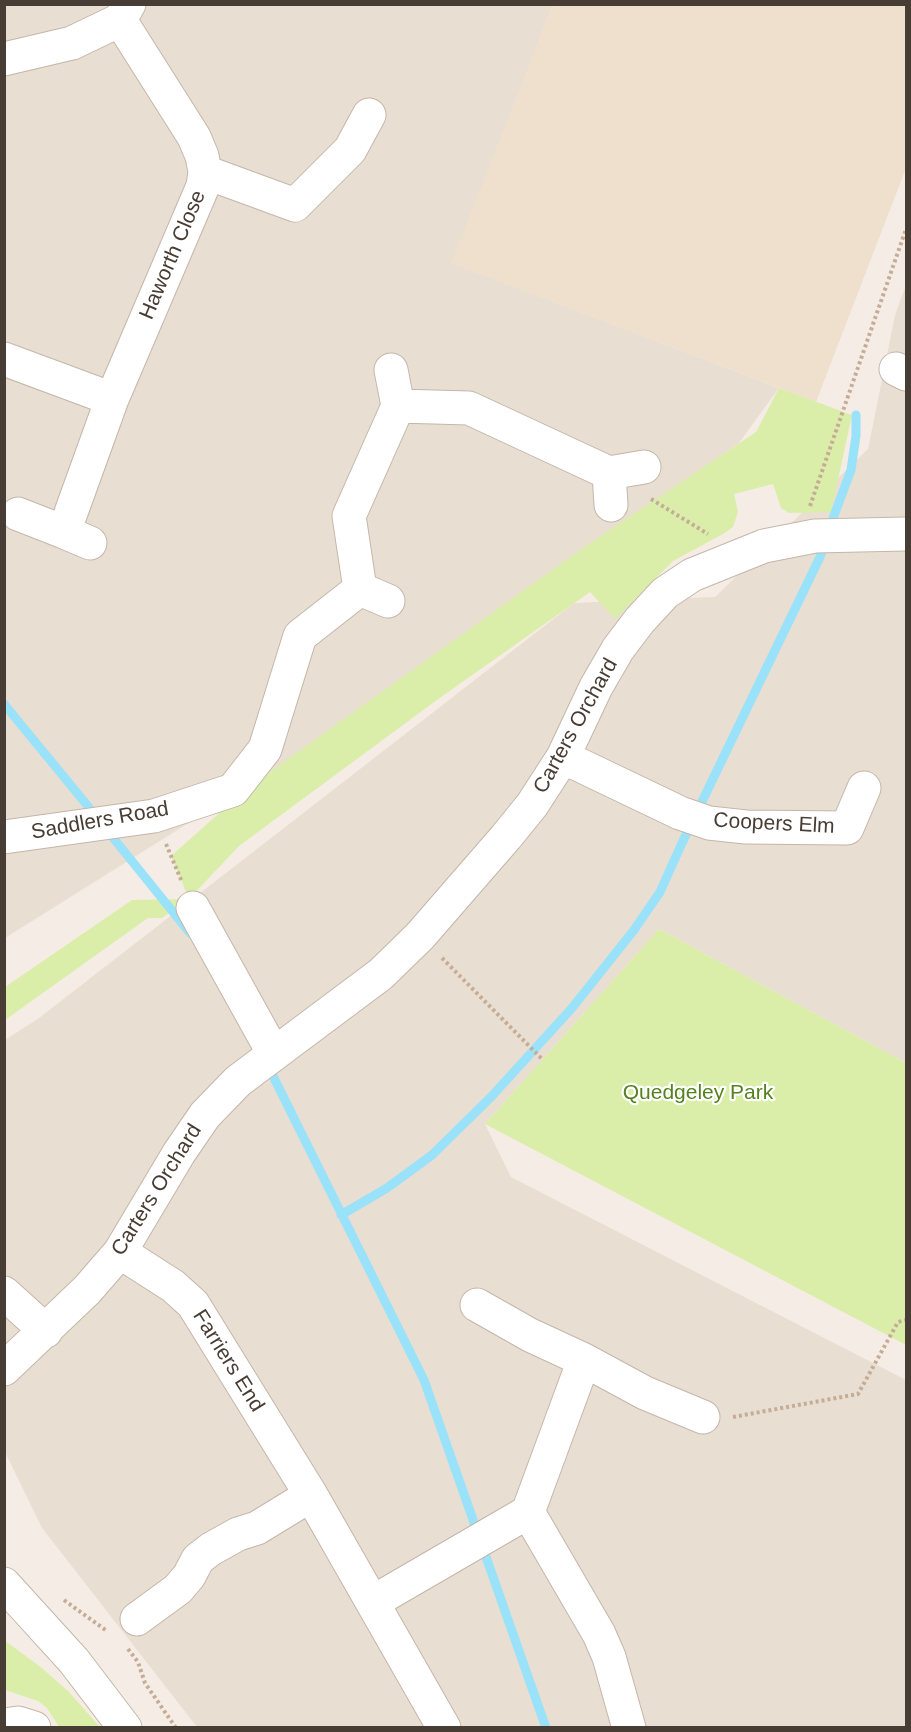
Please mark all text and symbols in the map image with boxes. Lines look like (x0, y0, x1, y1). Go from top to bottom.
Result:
street label: Haworth Close (134, 187, 212, 323)
street label: Carters Orchard (528, 654, 624, 798)
street label: Saddlers Road (29, 797, 171, 845)
street label: Coopers Elm (713, 808, 835, 840)
park label: Quedgeley Park (623, 1080, 773, 1106)
street label: Carters Orchard (106, 1119, 208, 1261)
street label: Farriers End (187, 1305, 269, 1417)

